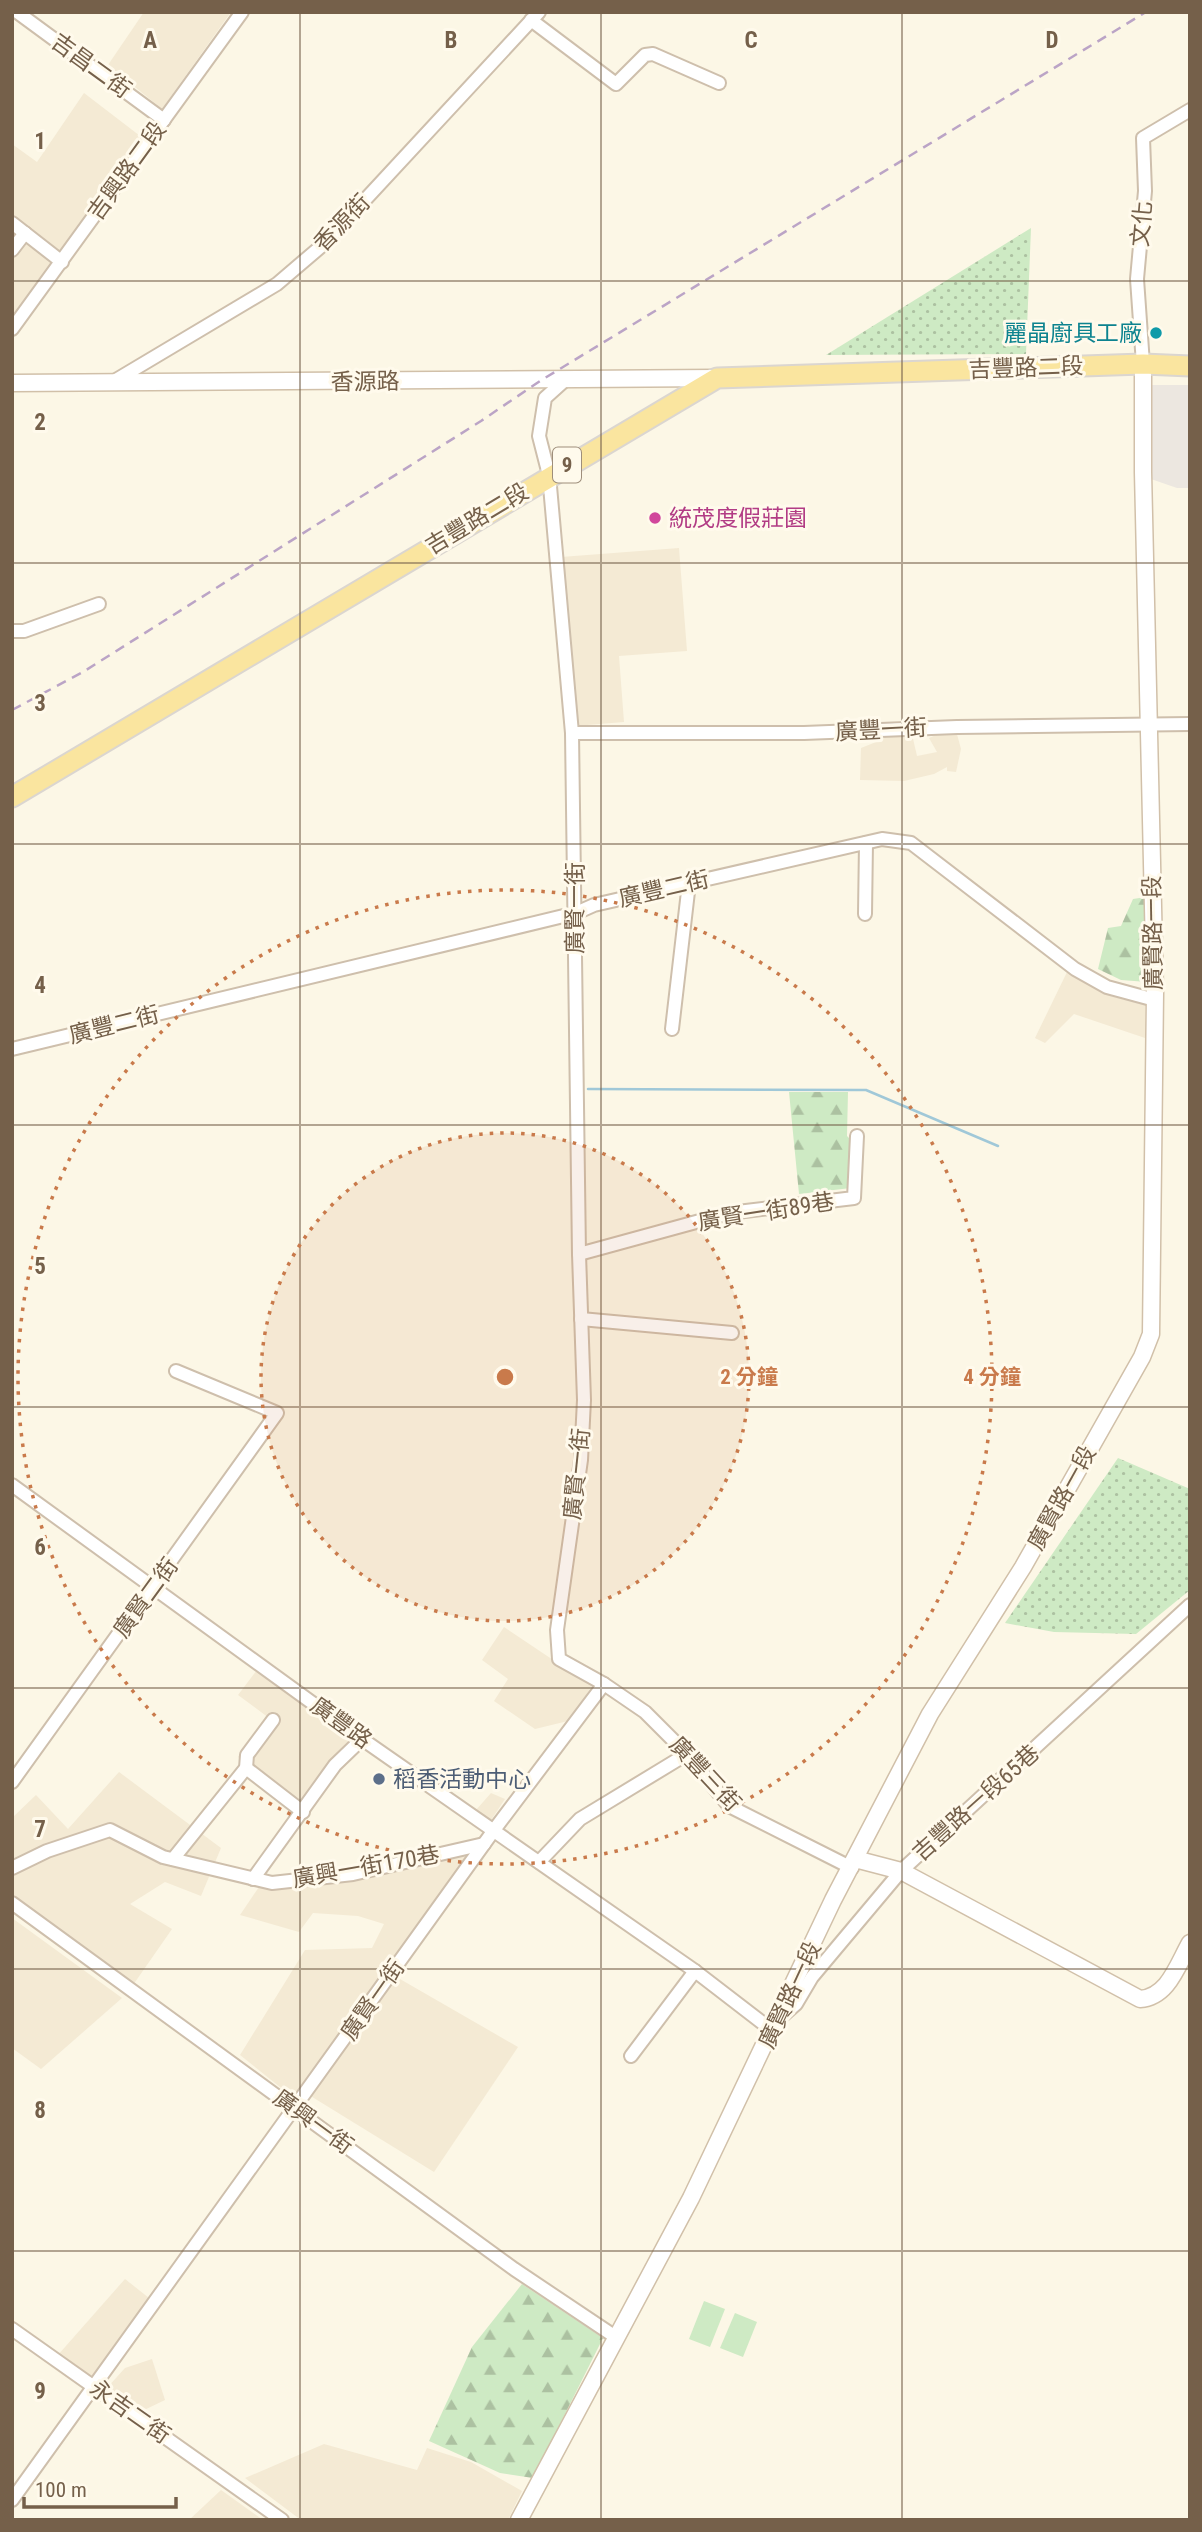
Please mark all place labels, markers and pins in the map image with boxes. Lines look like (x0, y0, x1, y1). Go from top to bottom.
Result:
place label: 麗晶廚具工廠 (1004, 320, 1142, 347)
marker: 麗晶廚具工廠 (1148, 325, 1164, 341)
place label: 統茂度假莊園 (669, 505, 807, 532)
marker: 統茂度假莊園 (647, 510, 663, 526)
centre of rings (493, 1365, 517, 1389)
place label: 稻香活動中心 (393, 1766, 531, 1793)
marker: 稻香活動中心 (371, 1771, 387, 1787)

